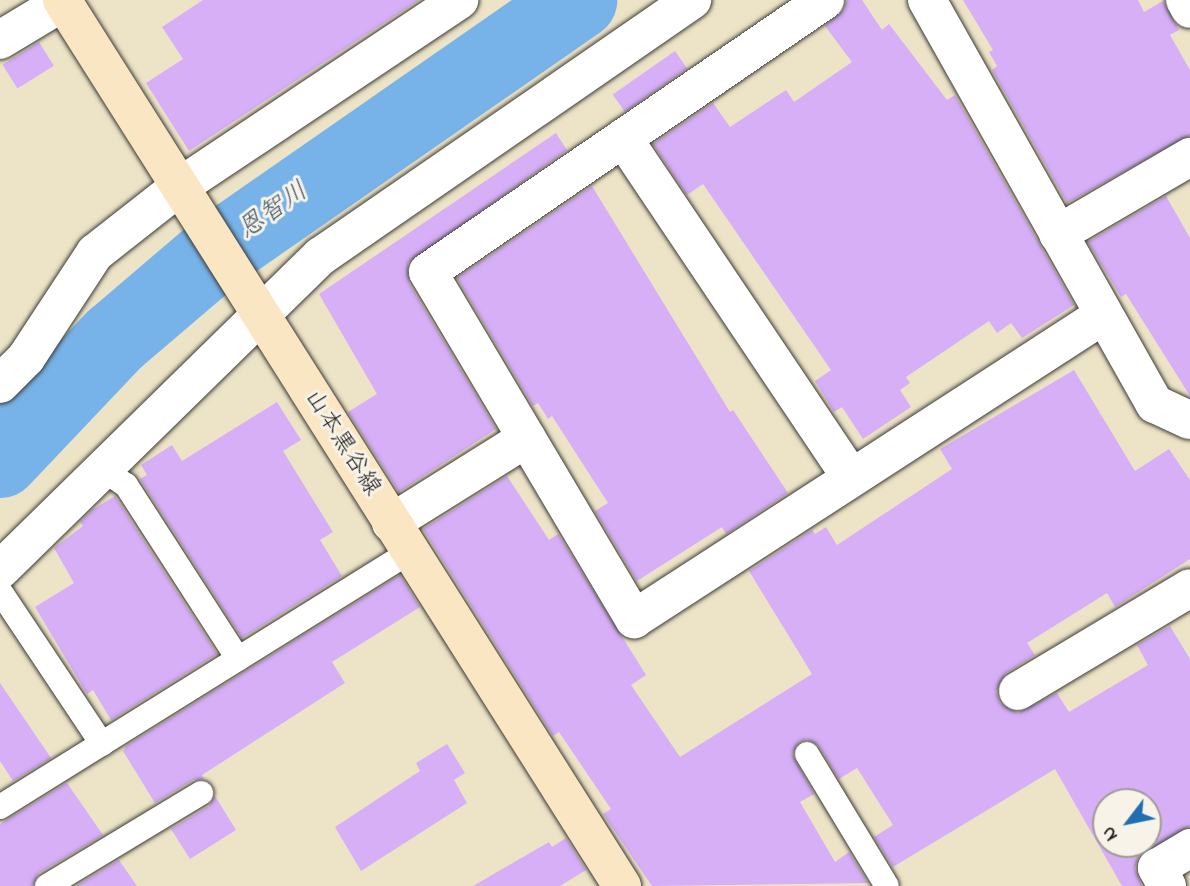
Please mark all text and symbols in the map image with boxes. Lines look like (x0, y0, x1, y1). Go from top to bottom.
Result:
water label: 恩智川 (233, 177, 315, 247)
street label: 山本黒谷線 (298, 384, 386, 502)
north arrow (1092, 788, 1162, 858)
text: N (1096, 821, 1125, 846)

